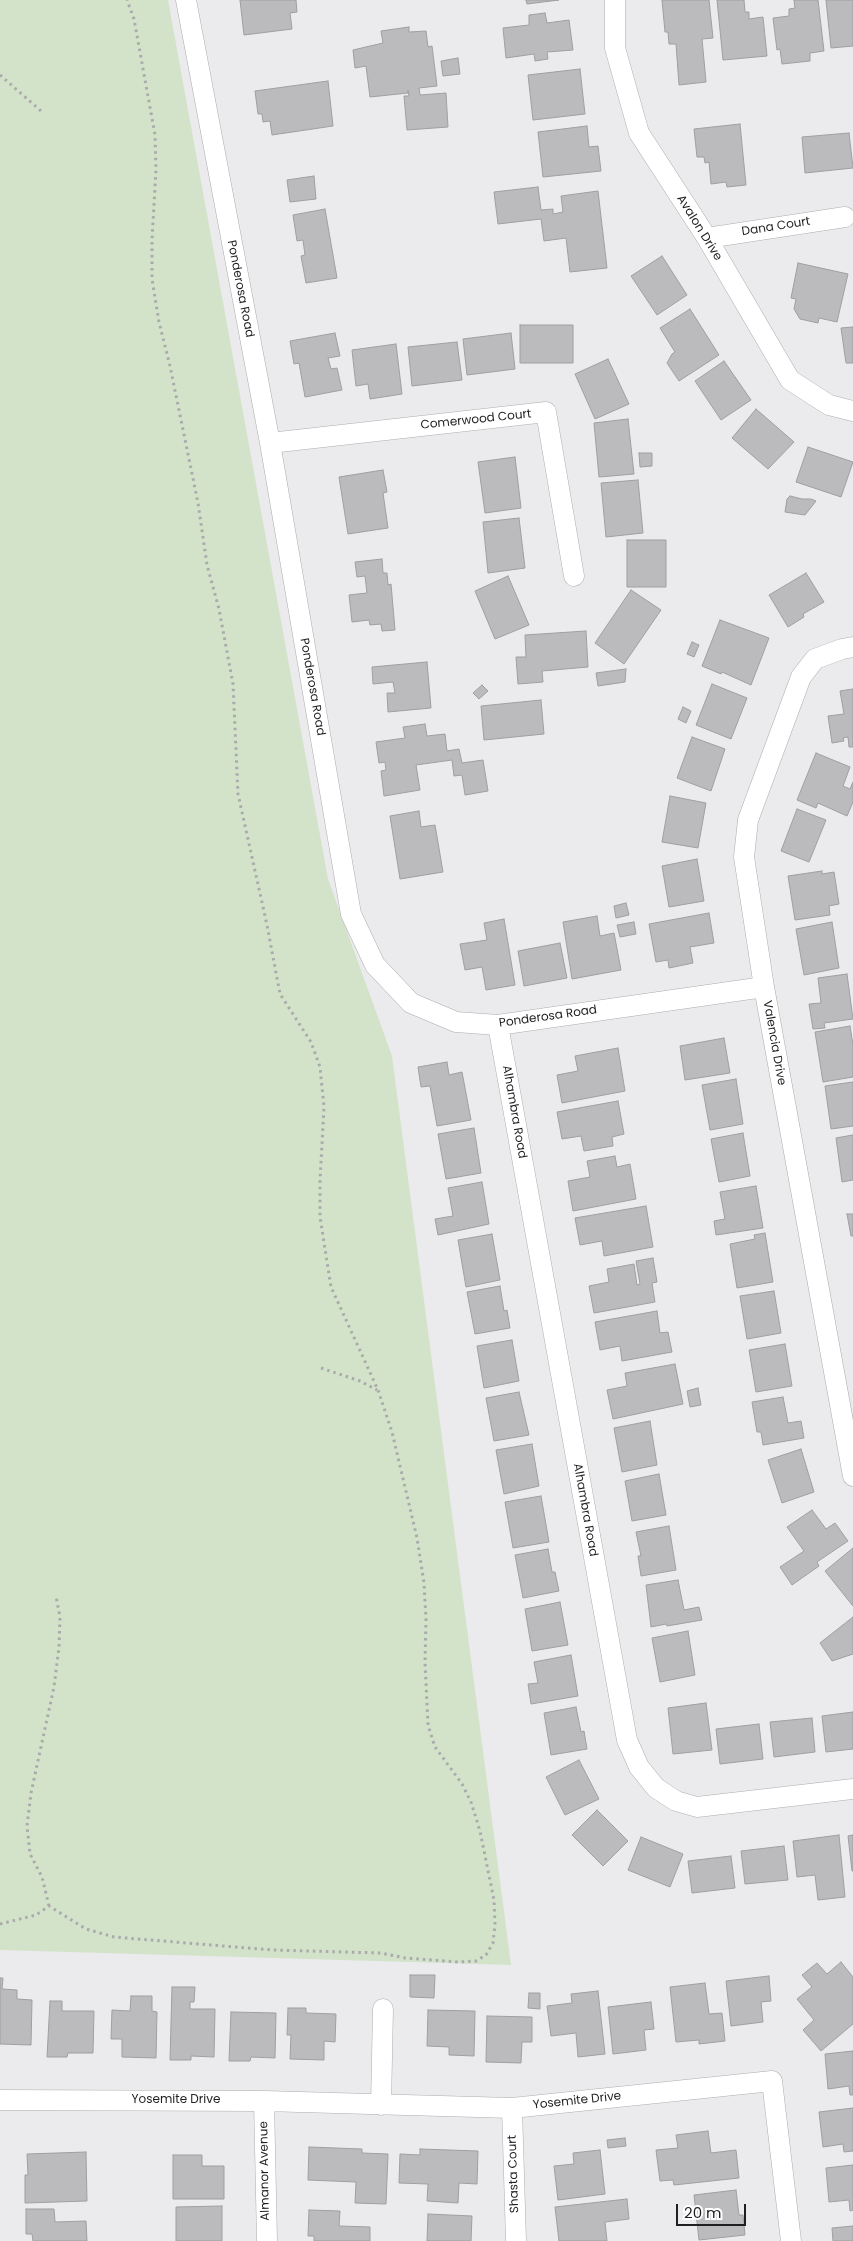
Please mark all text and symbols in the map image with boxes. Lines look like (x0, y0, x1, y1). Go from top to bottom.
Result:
street label: Avalon Drive (673, 193, 725, 263)
street label: Dana Court (741, 214, 811, 240)
street label: Ponderosa Road (224, 239, 256, 339)
street label: Comerwood Court (420, 407, 532, 433)
street label: Ponderosa Road (296, 637, 328, 737)
street label: Valencia Drive (759, 999, 789, 1087)
street label: Ponderosa Road (498, 1003, 598, 1031)
street label: Alhambra Road (499, 1064, 529, 1160)
street label: Alhambra Road (570, 1462, 600, 1558)
street label: Yosemite Drive (532, 2089, 622, 2113)
street label: Yosemite Drive (132, 2093, 220, 2107)
street label: Almanor Avenue (257, 2121, 273, 2221)
street label: Shasta Court (505, 2135, 523, 2213)
scale bar (678, 2194, 748, 2226)
text: 20 m (684, 2202, 722, 2223)

